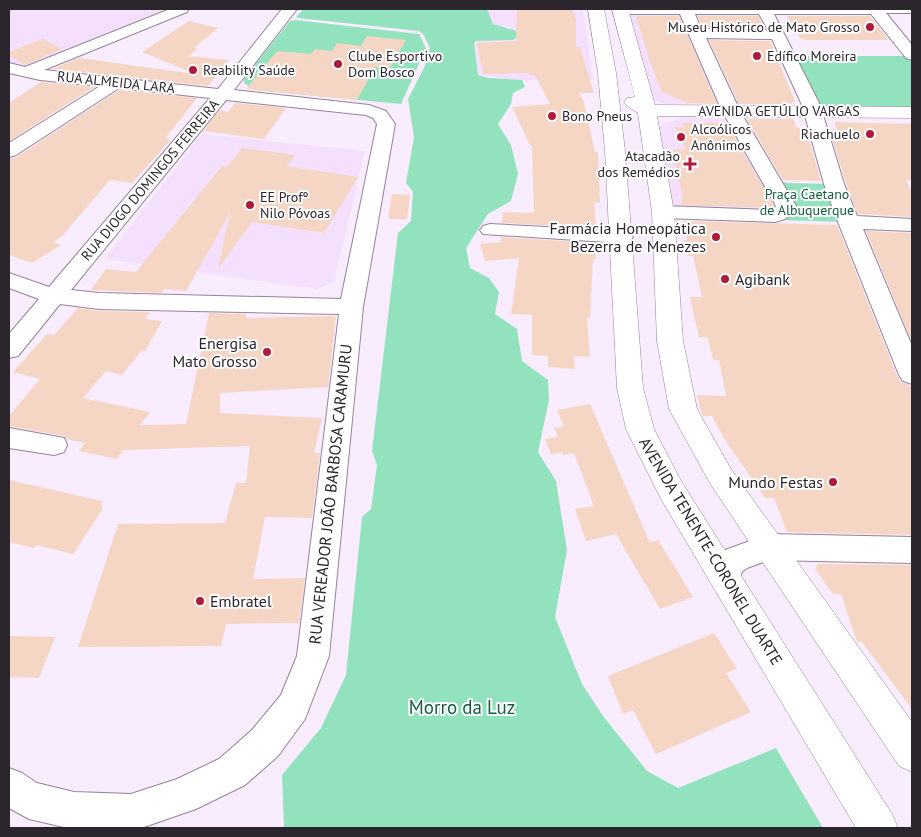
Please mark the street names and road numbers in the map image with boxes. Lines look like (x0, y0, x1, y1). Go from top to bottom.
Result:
street label: RUA ALMEIDA LARA (56, 67, 177, 97)
street label: RUA DIOGO DOMINGOS FERREIRA (77, 95, 223, 264)
street label: AVENIDA GETÚLIO VARGAS (698, 102, 860, 120)
street label: RUA VEREADOR JOÃO BARBOSA CARAMURU (304, 343, 356, 645)
street label: AVENIDA TENENTE-CORONEL DUARTE (635, 434, 787, 668)

